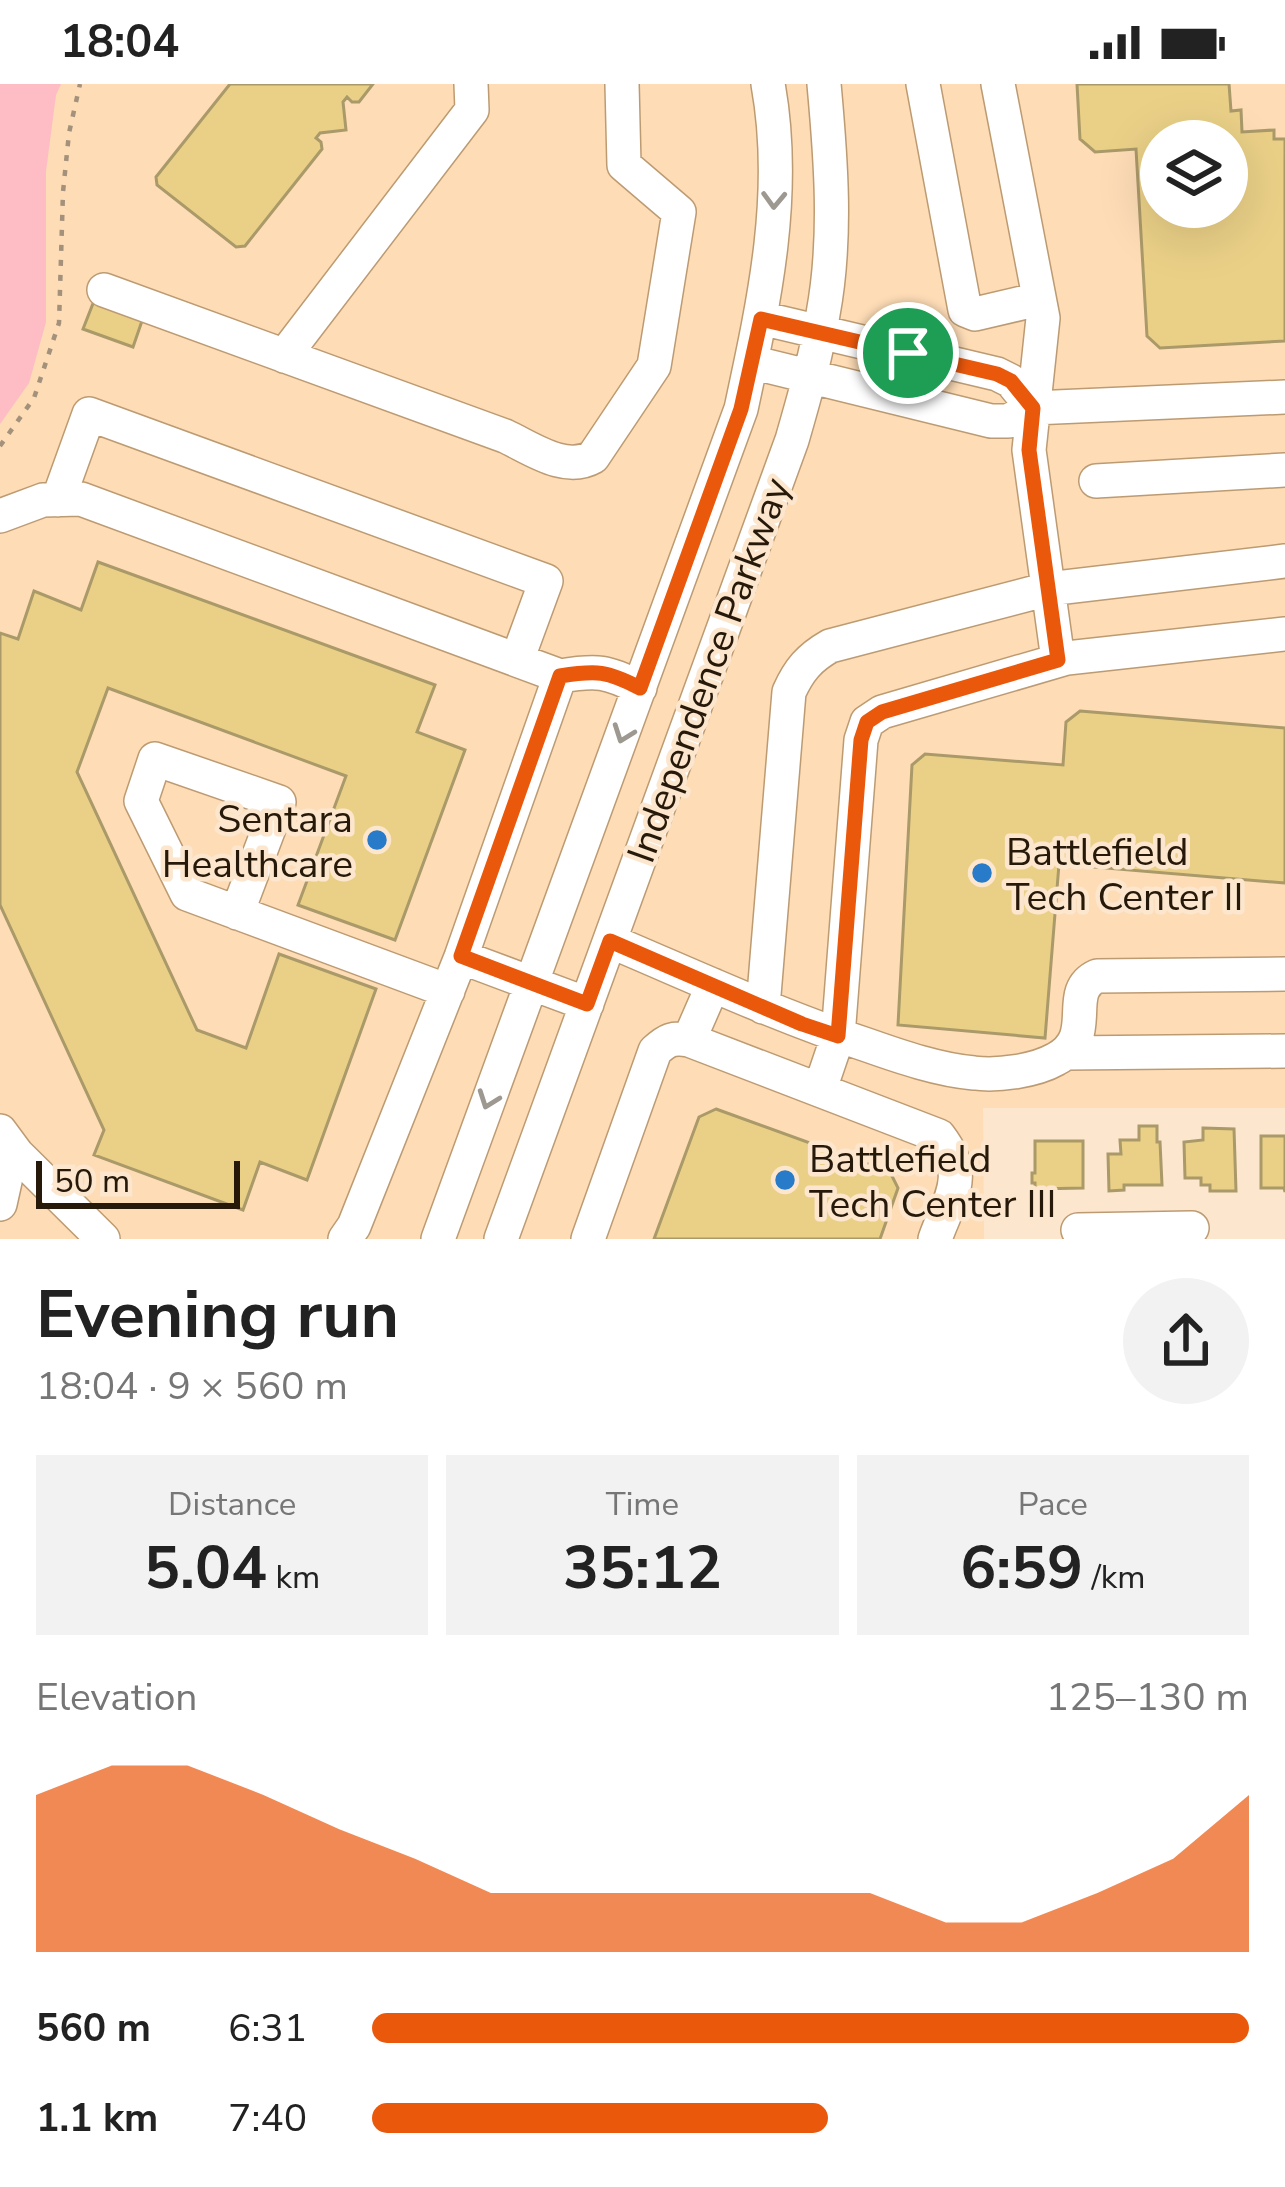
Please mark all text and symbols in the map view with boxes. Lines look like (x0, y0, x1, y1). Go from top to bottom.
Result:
text: 18:04 (60, 12, 179, 73)
map controls (1140, 120, 1248, 228)
button: layers (1140, 120, 1248, 228)
one-way arrow (762, 191, 788, 210)
pin (857, 302, 959, 404)
icon: arrive (875, 320, 941, 386)
street label: Independence Parkway (615, 471, 804, 870)
one-way arrow (612, 723, 637, 744)
place label: Sentara Healthcare (162, 793, 353, 891)
place label: Battlefield Tech Center II (1006, 826, 1243, 924)
marker: Sentara Healthcare (364, 827, 390, 853)
marker: Battlefield Tech Center II (969, 860, 995, 886)
one-way arrow (478, 1089, 502, 1110)
place label: Battlefield Tech Center III (809, 1133, 1056, 1231)
scale bar (36, 1155, 240, 1208)
text: 50 m (54, 1159, 130, 1204)
marker: Battlefield Tech Center III (772, 1167, 798, 1193)
text: Evening run (36, 1270, 399, 1360)
button: share (1123, 1278, 1249, 1404)
text: 18:04 · 9 × 560 m (36, 1360, 348, 1413)
text: Distance (168, 1482, 296, 1527)
text: Time (606, 1482, 679, 1527)
text: Pace (1018, 1482, 1088, 1527)
text: 5.04 (144, 1527, 267, 1609)
text: 35:12 (563, 1527, 722, 1609)
text: 6:59 (960, 1527, 1083, 1609)
text: km (267, 1555, 320, 1600)
text: /km (1083, 1555, 1146, 1600)
text: Elevation (36, 1671, 197, 1724)
text: 125–130 m (1046, 1671, 1249, 1724)
text: 560 m (36, 2002, 151, 2055)
text: 6:31 (228, 2002, 307, 2055)
text: 1.1 km (36, 2092, 158, 2145)
text: 7:40 (228, 2092, 307, 2145)

